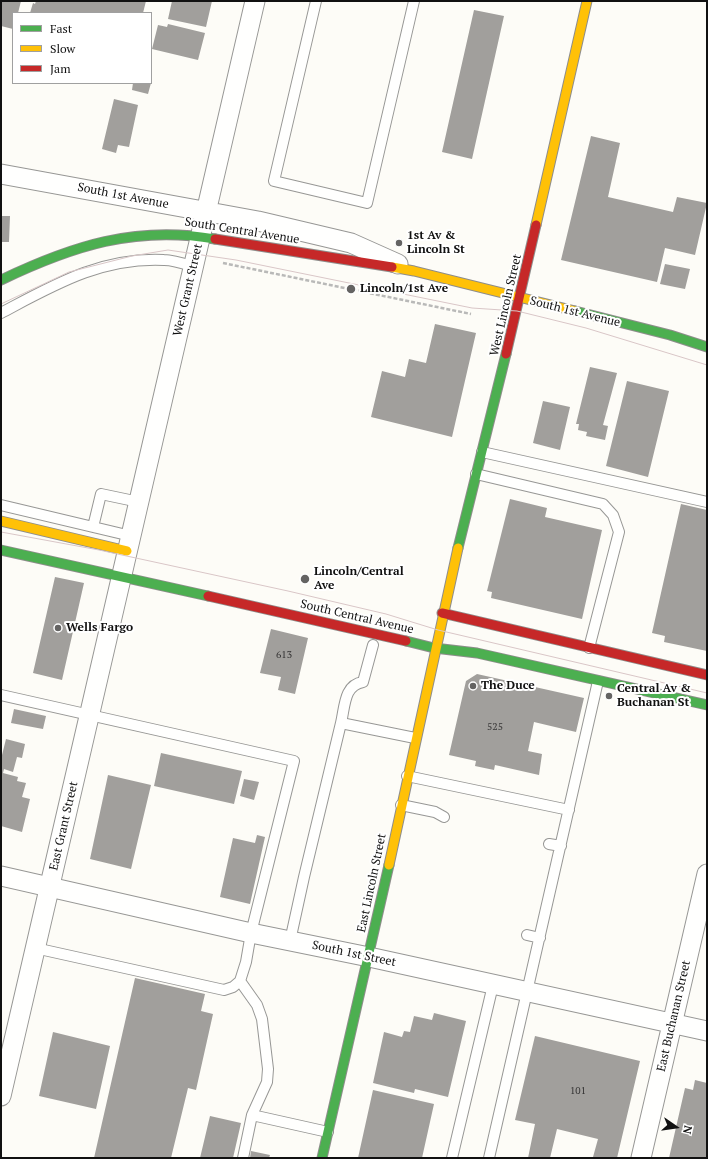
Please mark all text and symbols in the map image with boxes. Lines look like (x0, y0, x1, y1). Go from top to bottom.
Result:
legend (12, 12, 152, 84)
text: Fast (50, 21, 72, 36)
text: Slow (50, 41, 75, 56)
text: Jam (50, 61, 71, 76)
street label: South 1st Avenue (76, 180, 170, 212)
street label: South Central Avenue (184, 215, 300, 247)
place label: 1st Av & Lincoln St (407, 229, 465, 257)
marker: 1st Av & Lincoln St (394, 238, 404, 248)
street label: West Grant Street (170, 242, 206, 338)
street label: West Lincoln Street (487, 253, 525, 357)
place label: Lincoln/1st Ave (360, 282, 448, 296)
marker: Lincoln/1st Ave (345, 283, 357, 295)
street label: South 1st Avenue (528, 294, 622, 330)
place label: Lincoln/Central Ave (314, 565, 404, 593)
marker: Lincoln/Central Ave (299, 573, 311, 585)
street label: South Central Avenue (299, 597, 415, 637)
place label: Wells Fargo (66, 621, 133, 635)
marker: Wells Fargo (53, 623, 63, 633)
house number: 613 (276, 649, 292, 661)
place label: The Duce (481, 679, 535, 693)
marker: The Duce (468, 681, 478, 691)
place label: Central Av & Buchanan St (617, 682, 691, 710)
marker: Central Av & Buchanan St (604, 691, 614, 701)
house number: 525 (487, 721, 503, 733)
street label: East Grant Street (47, 780, 81, 872)
street label: East Lincoln Street (354, 832, 390, 934)
street label: South 1st Street (311, 938, 397, 970)
street label: East Buchanan Street (654, 959, 694, 1073)
house number: 101 (570, 1085, 586, 1097)
north arrow (656, 1107, 696, 1147)
text: N (680, 1124, 695, 1135)

